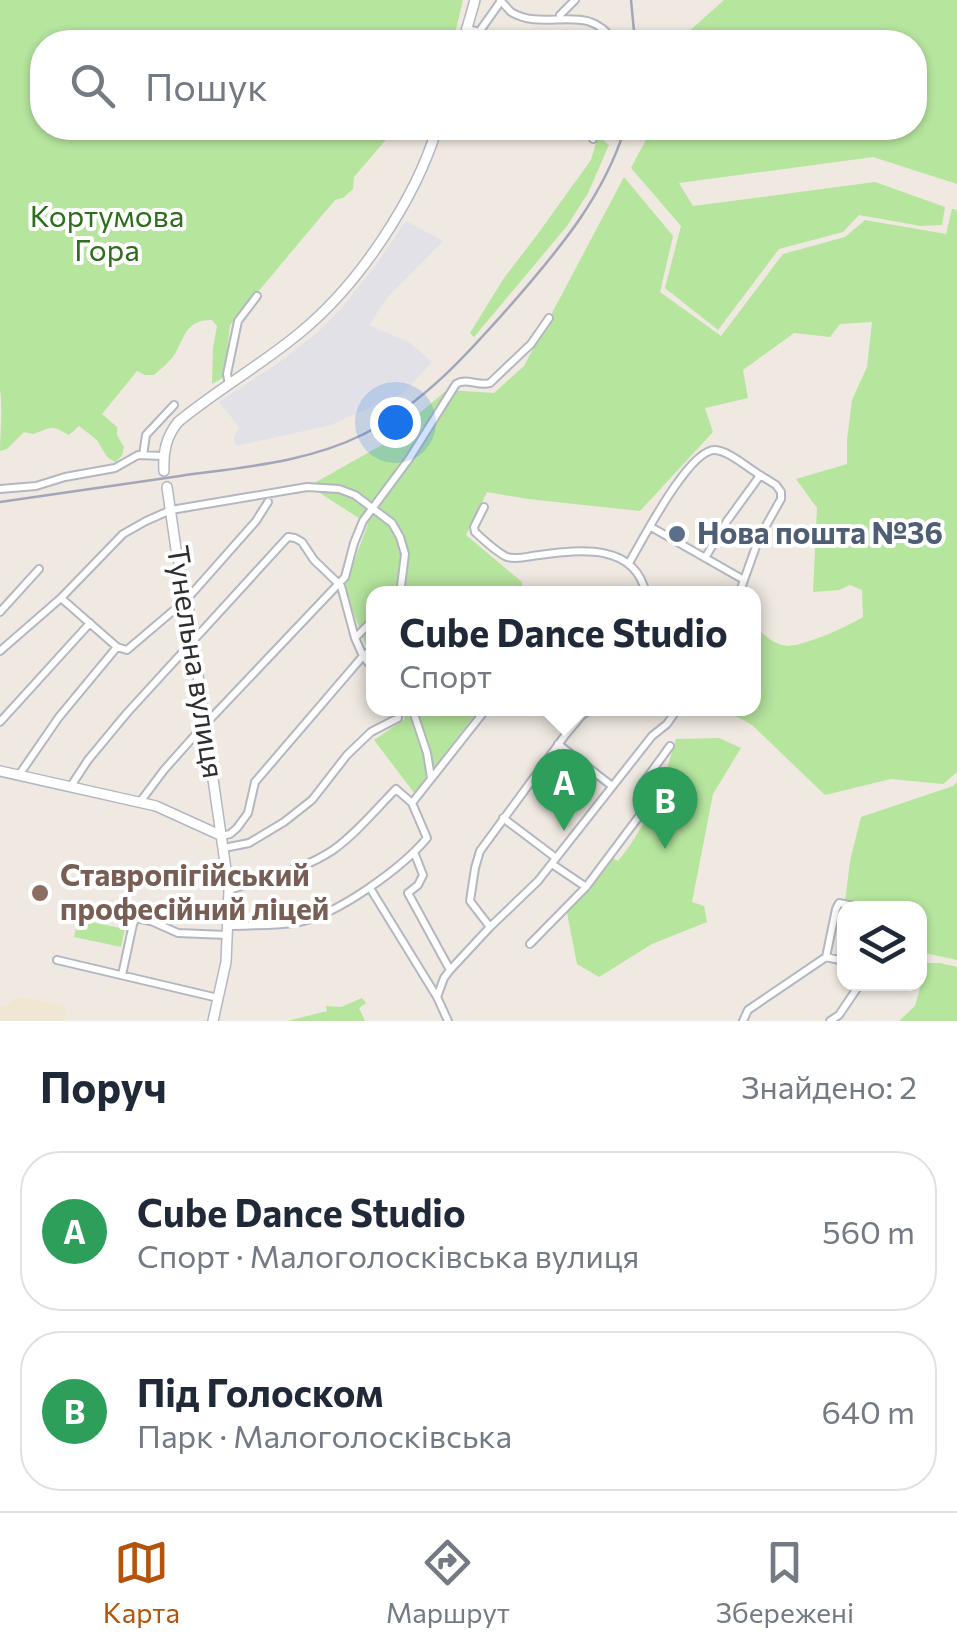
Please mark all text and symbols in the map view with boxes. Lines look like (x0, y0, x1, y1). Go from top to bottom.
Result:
search box (30, 30, 927, 140)
icon: search (65, 58, 120, 113)
text: Пошук (145, 62, 268, 109)
park label: Кортумова Гора (30, 196, 184, 267)
your location (370, 397, 421, 448)
place label: Нова пошта №36 (697, 513, 943, 550)
marker: Нова пошта №36 (666, 523, 688, 545)
street label: Тунельна вулиця (161, 543, 234, 781)
popup (366, 586, 761, 716)
text: Cube Dance Studio (399, 608, 728, 655)
text: Спорт (399, 655, 492, 695)
pin: A (532, 748, 596, 831)
pin: B (632, 766, 698, 849)
place label: Ставропігійський професійний ліцей (60, 855, 329, 926)
marker: Ставропігійський професійний ліцей (29, 882, 51, 904)
map controls (837, 901, 927, 991)
button: layers (837, 901, 927, 991)
text: Поруч (40, 1060, 167, 1112)
text: Знайдено: 2 (741, 1066, 917, 1106)
text: Cube Dance Studio (137, 1188, 466, 1235)
text: A (63, 1211, 86, 1251)
text: 560 m (822, 1211, 915, 1251)
text: Спорт · Малоголосківська вулиця (137, 1235, 639, 1275)
text: Під Голоском (137, 1368, 383, 1415)
text: B (64, 1391, 85, 1431)
text: 640 m (821, 1391, 915, 1431)
text: Парк · Малоголосківська (137, 1415, 512, 1455)
tab: Карта (103, 1535, 180, 1629)
tab: Маршрут (386, 1535, 510, 1629)
tab: Збережені (716, 1535, 854, 1629)

